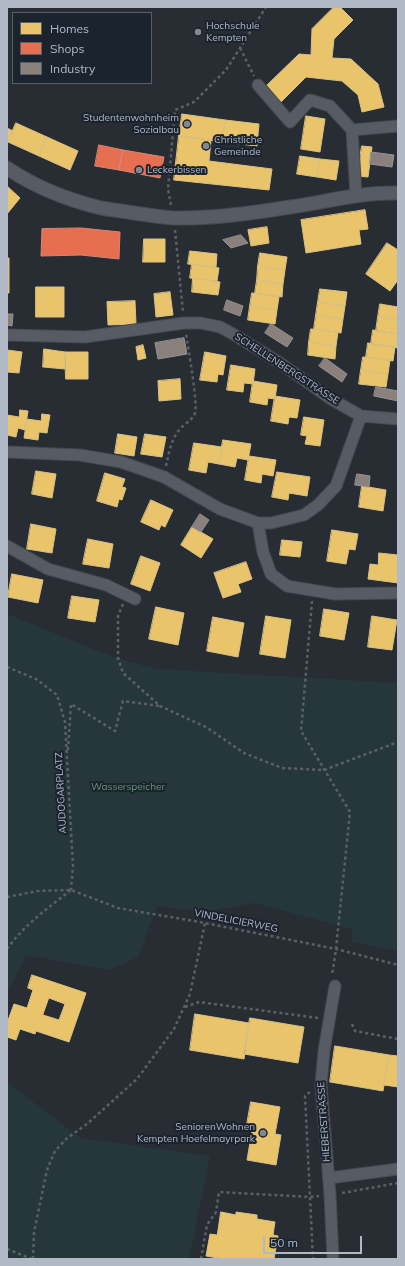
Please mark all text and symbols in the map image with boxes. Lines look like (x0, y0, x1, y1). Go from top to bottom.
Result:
legend (12, 12, 152, 84)
place label: Hochschule Kempten (206, 20, 260, 44)
text: Homes (50, 21, 89, 36)
marker: Hochschule Kempten (193, 27, 203, 37)
text: Shops (50, 41, 85, 56)
text: Industry (50, 61, 95, 76)
place label: Studentenwohnheim Sozialbau (83, 112, 179, 136)
marker: Studentenwohnheim Sozialbau (182, 119, 192, 129)
place label: Christliche Gemeinde (214, 134, 262, 158)
marker: Christliche Gemeinde (201, 141, 211, 151)
place label: Leckerbissen (147, 164, 206, 176)
marker: Leckerbissen (134, 165, 144, 175)
street label: SCHELLENBERGSTRASSE (232, 331, 342, 407)
street label: AUDOGARPLATZ (53, 752, 69, 834)
park label: Wasserspeicher (91, 781, 165, 793)
street label: VINDELICIERWEG (193, 907, 279, 935)
street label: HIEBERSTRASSE (315, 1082, 333, 1162)
place label: SeniorenWohnen Kempten Hoefelmayrpark (137, 1121, 255, 1144)
marker: SeniorenWohnen Kempten Hoefelmayrpark (258, 1128, 268, 1138)
scale bar (265, 1228, 364, 1254)
text: 50 m (270, 1235, 298, 1250)

